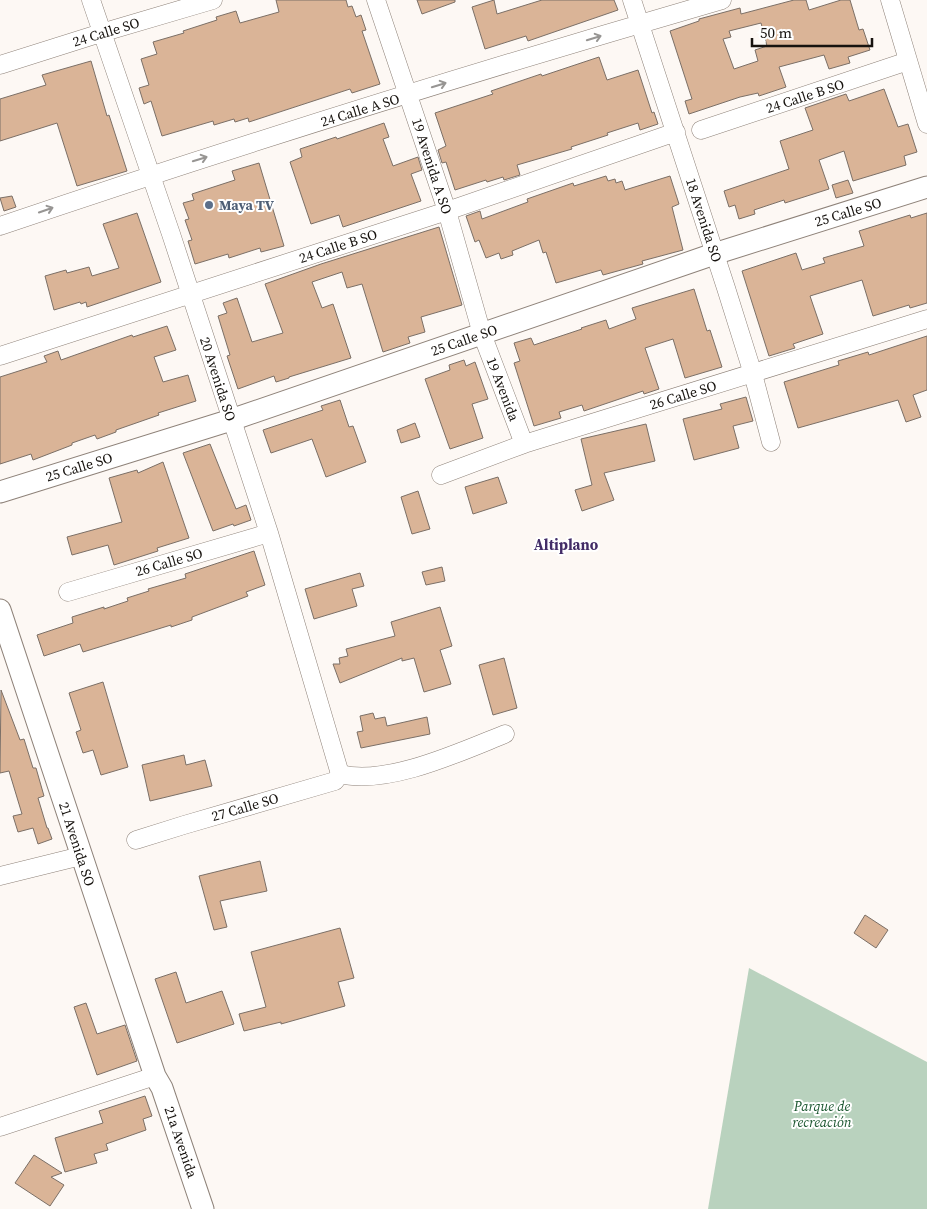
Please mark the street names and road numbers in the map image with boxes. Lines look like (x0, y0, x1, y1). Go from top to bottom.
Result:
street label: 24 Calle SO (70, 12, 142, 52)
street label: 24 Calle B SO (763, 74, 847, 118)
street label: 24 Calle A SO (318, 88, 402, 131)
street label: 19 Avenida A SO (407, 115, 457, 217)
street label: 18 Avenida SO (681, 175, 727, 265)
street label: 25 Calle SO (812, 192, 884, 232)
street label: 24 Calle B SO (296, 224, 380, 268)
street label: 25 Calle SO (428, 319, 500, 361)
street label: 20 Avenida SO (195, 334, 241, 424)
street label: 19 Avenida (482, 354, 525, 425)
street label: 26 Calle SO (647, 375, 719, 415)
street label: 25 Calle SO (43, 447, 115, 487)
street label: 26 Calle SO (133, 543, 205, 581)
street label: 27 Calle SO (209, 788, 281, 826)
street label: 21 Avenida SO (54, 799, 100, 889)
street label: 21a Avenida (159, 1104, 203, 1181)

